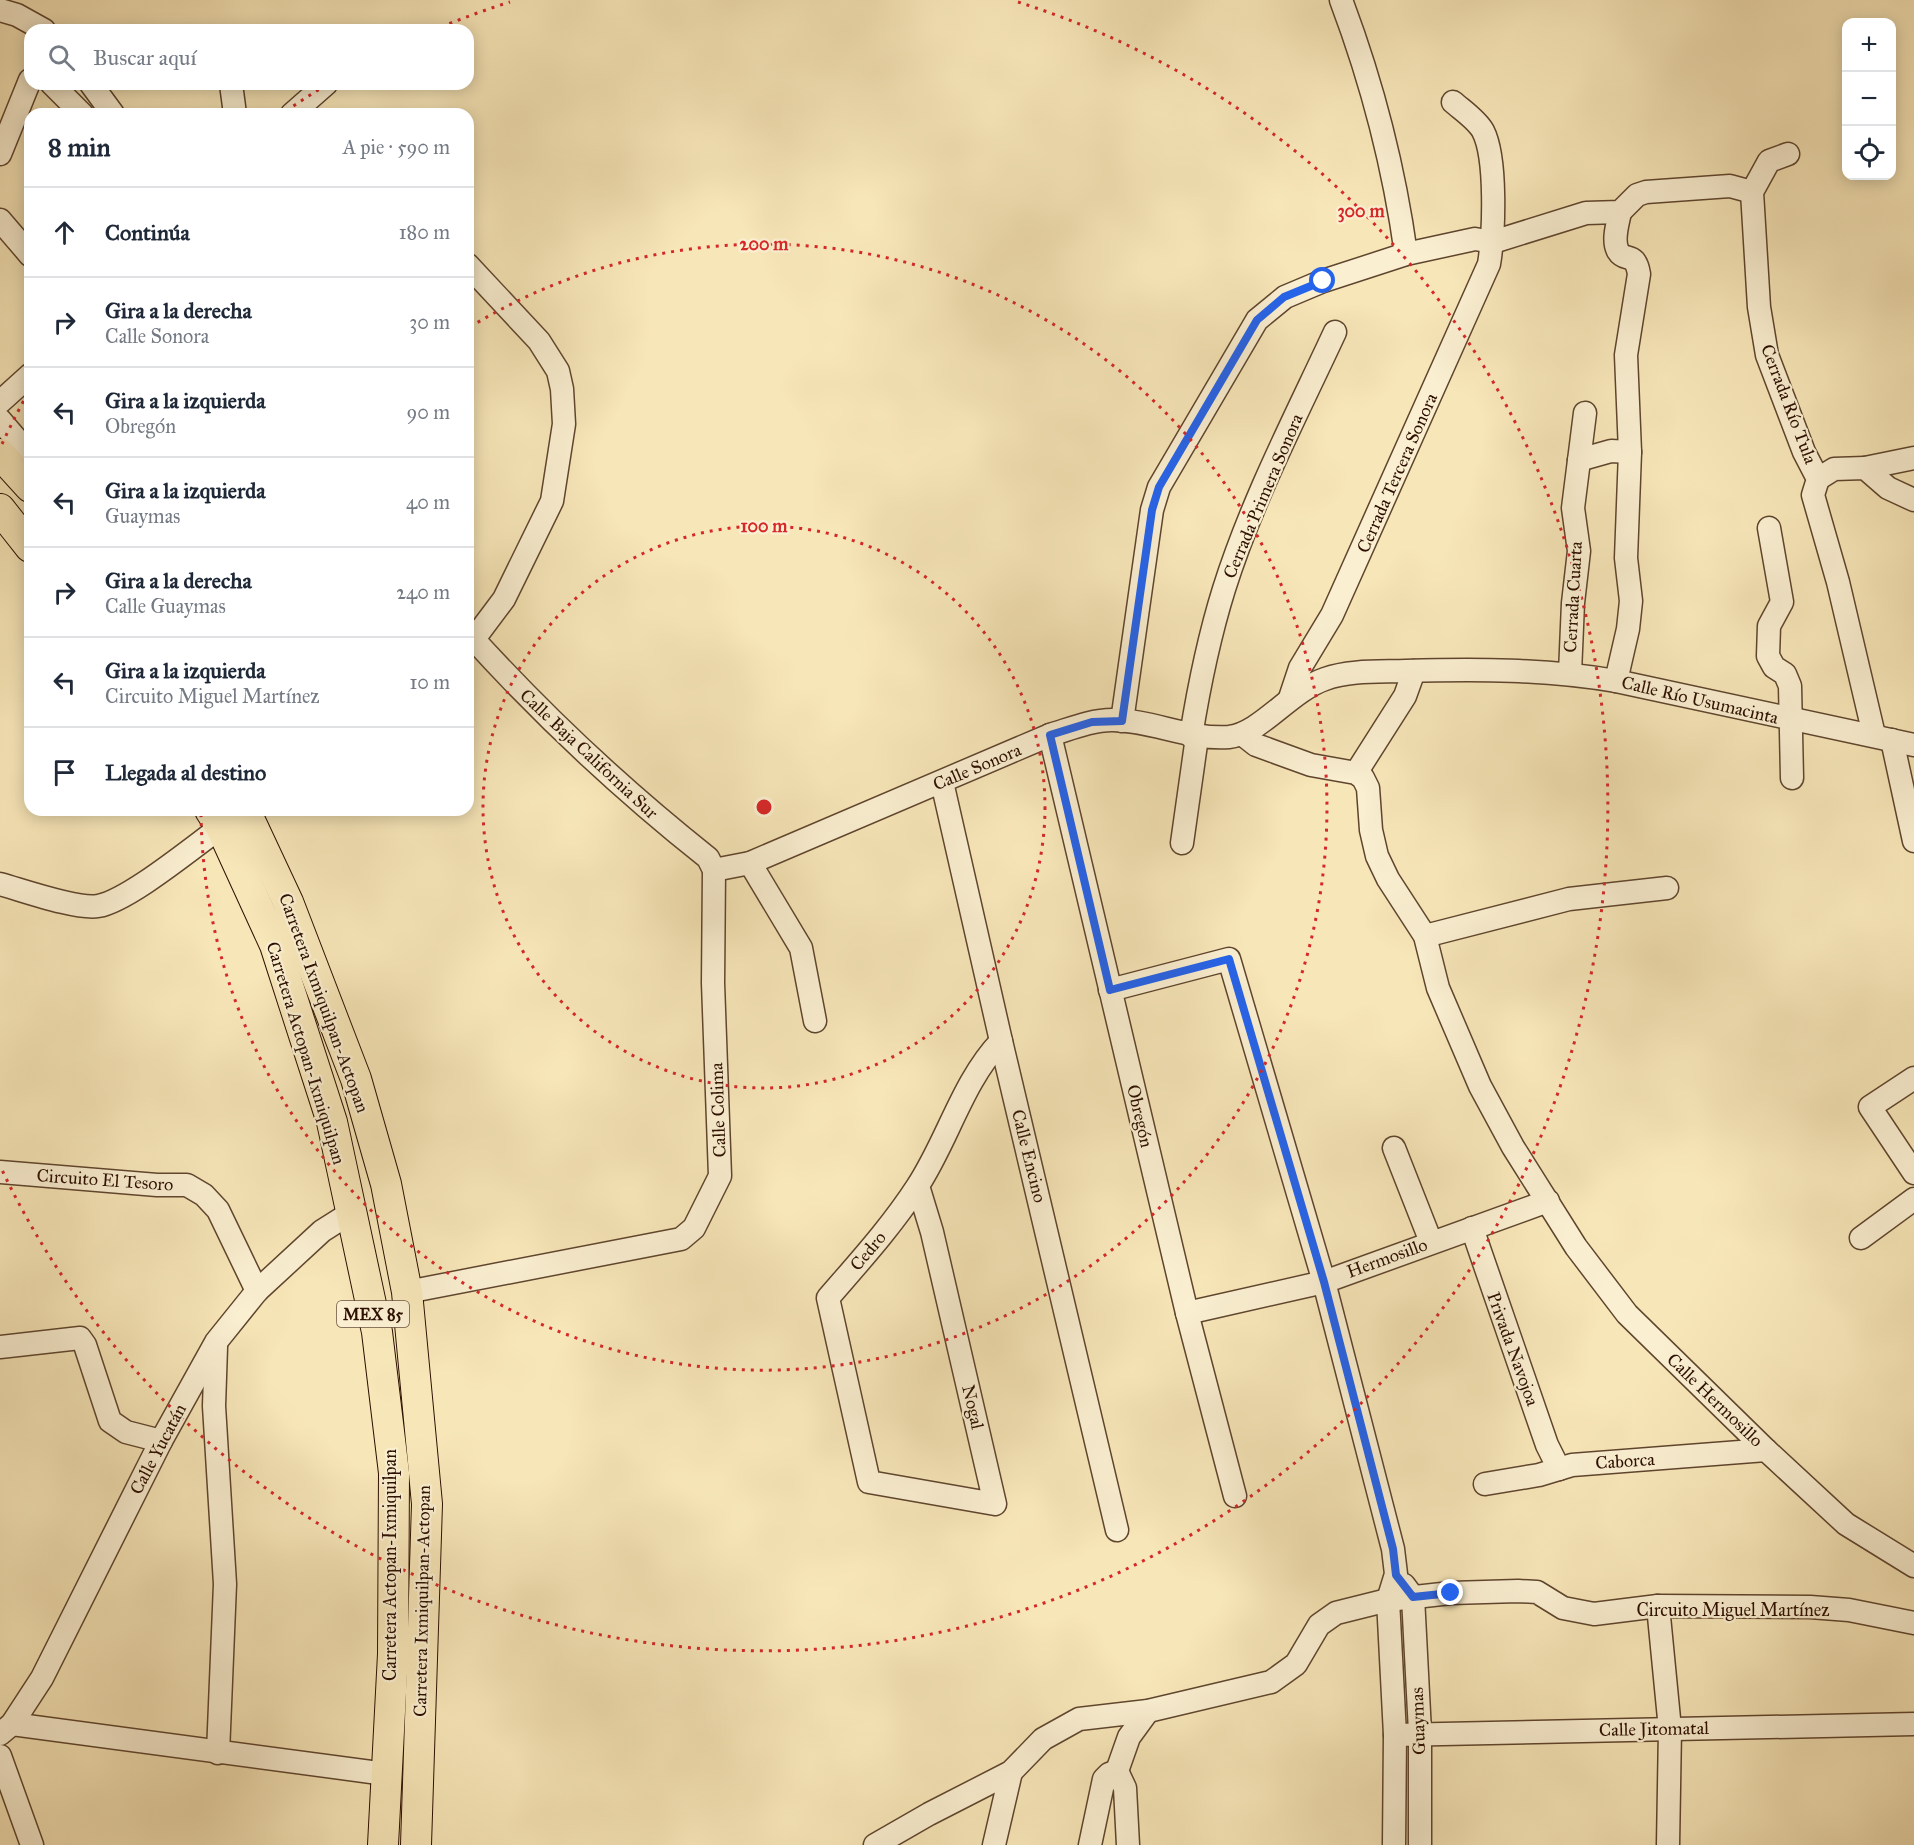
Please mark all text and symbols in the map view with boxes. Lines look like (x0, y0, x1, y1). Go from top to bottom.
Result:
map controls (1842, 18, 1896, 180)
button: + (1842, 18, 1896, 72)
search box (24, 24, 474, 90)
icon: search (45, 41, 78, 74)
text: Buscar aquí (93, 44, 196, 71)
button: − (1842, 72, 1896, 126)
button: locate (1842, 126, 1896, 180)
text: 8 min (48, 131, 111, 163)
text: A pie · 590 m (343, 135, 450, 159)
text: 300 m (1337, 200, 1385, 223)
icon: ahead (48, 216, 81, 249)
text: Continúa (105, 219, 190, 246)
text: 180 m (399, 220, 450, 244)
text: 200 m (740, 233, 789, 255)
route start (1309, 267, 1335, 293)
text: Gira a la derecha (105, 297, 252, 324)
icon: right (48, 306, 81, 339)
text: 30 m (409, 310, 450, 334)
text: Calle Sonora (105, 324, 209, 348)
street label: Cerrada Río Tula (1756, 341, 1822, 467)
text: Gira a la izquierda (105, 387, 266, 414)
street label: Cerrada Tercera Sonora (1352, 389, 1442, 556)
icon: left (48, 396, 81, 429)
text: 90 m (407, 400, 450, 424)
street label: Cerrada Primera Sonora (1218, 410, 1308, 582)
text: Obregón (105, 414, 176, 438)
text: Gira a la izquierda (105, 477, 266, 504)
icon: left (48, 486, 81, 519)
text: 40 m (406, 490, 450, 514)
text: Guaymas (105, 504, 180, 528)
text: 100 m (741, 515, 788, 537)
street label: Cerrada Cuarta (1559, 540, 1587, 653)
text: Gira a la derecha (105, 567, 252, 594)
icon: right (48, 576, 81, 609)
text: 240 m (396, 580, 450, 604)
text: Calle Guaymas (105, 594, 226, 618)
text: Gira a la izquierda (105, 657, 266, 684)
icon: left (48, 666, 81, 699)
text: 10 m (409, 670, 450, 694)
street label: Calle Río Usumacinta (1619, 671, 1781, 729)
text: Circuito Miguel Martínez (105, 684, 320, 708)
street label: Calle Baja California Sur (515, 684, 663, 824)
street label: Calle Sonora (930, 738, 1025, 795)
icon: arrive (48, 756, 81, 789)
text: Llegada al destino (105, 759, 266, 786)
centre of rings (754, 797, 774, 817)
street label: Carretera Ixmiquilpan-Actopan (273, 890, 374, 1116)
street label: Carretera Actopan-Ixmiquilpan (261, 939, 350, 1168)
street label: Calle Colima (705, 1062, 731, 1158)
street label: Obregón (1121, 1082, 1158, 1150)
street label: Calle Encino (1007, 1107, 1051, 1205)
street label: Circuito El Tesoro (36, 1164, 174, 1196)
street label: Cedro (845, 1227, 891, 1275)
street label: Hermosillo (1344, 1233, 1430, 1283)
street label: Privada Navojoa (1482, 1289, 1544, 1409)
road number: MEX 85 (337, 1301, 409, 1327)
street label: Calle Hermosillo (1662, 1349, 1768, 1451)
street label: Nogal (956, 1383, 989, 1432)
street label: Calle Yucatán (125, 1400, 191, 1498)
street label: Caborca (1594, 1448, 1656, 1474)
street label: Carretera Actopan-Ixmiquilpan (379, 1449, 402, 1681)
street label: Carretera Ixmiquilpan-Actopan (409, 1485, 436, 1717)
route end (1437, 1579, 1463, 1605)
street label: Circuito Miguel Martínez (1636, 1599, 1830, 1622)
street label: Guaymas (1406, 1687, 1430, 1755)
street label: Calle Jitomatal (1599, 1717, 1709, 1742)

